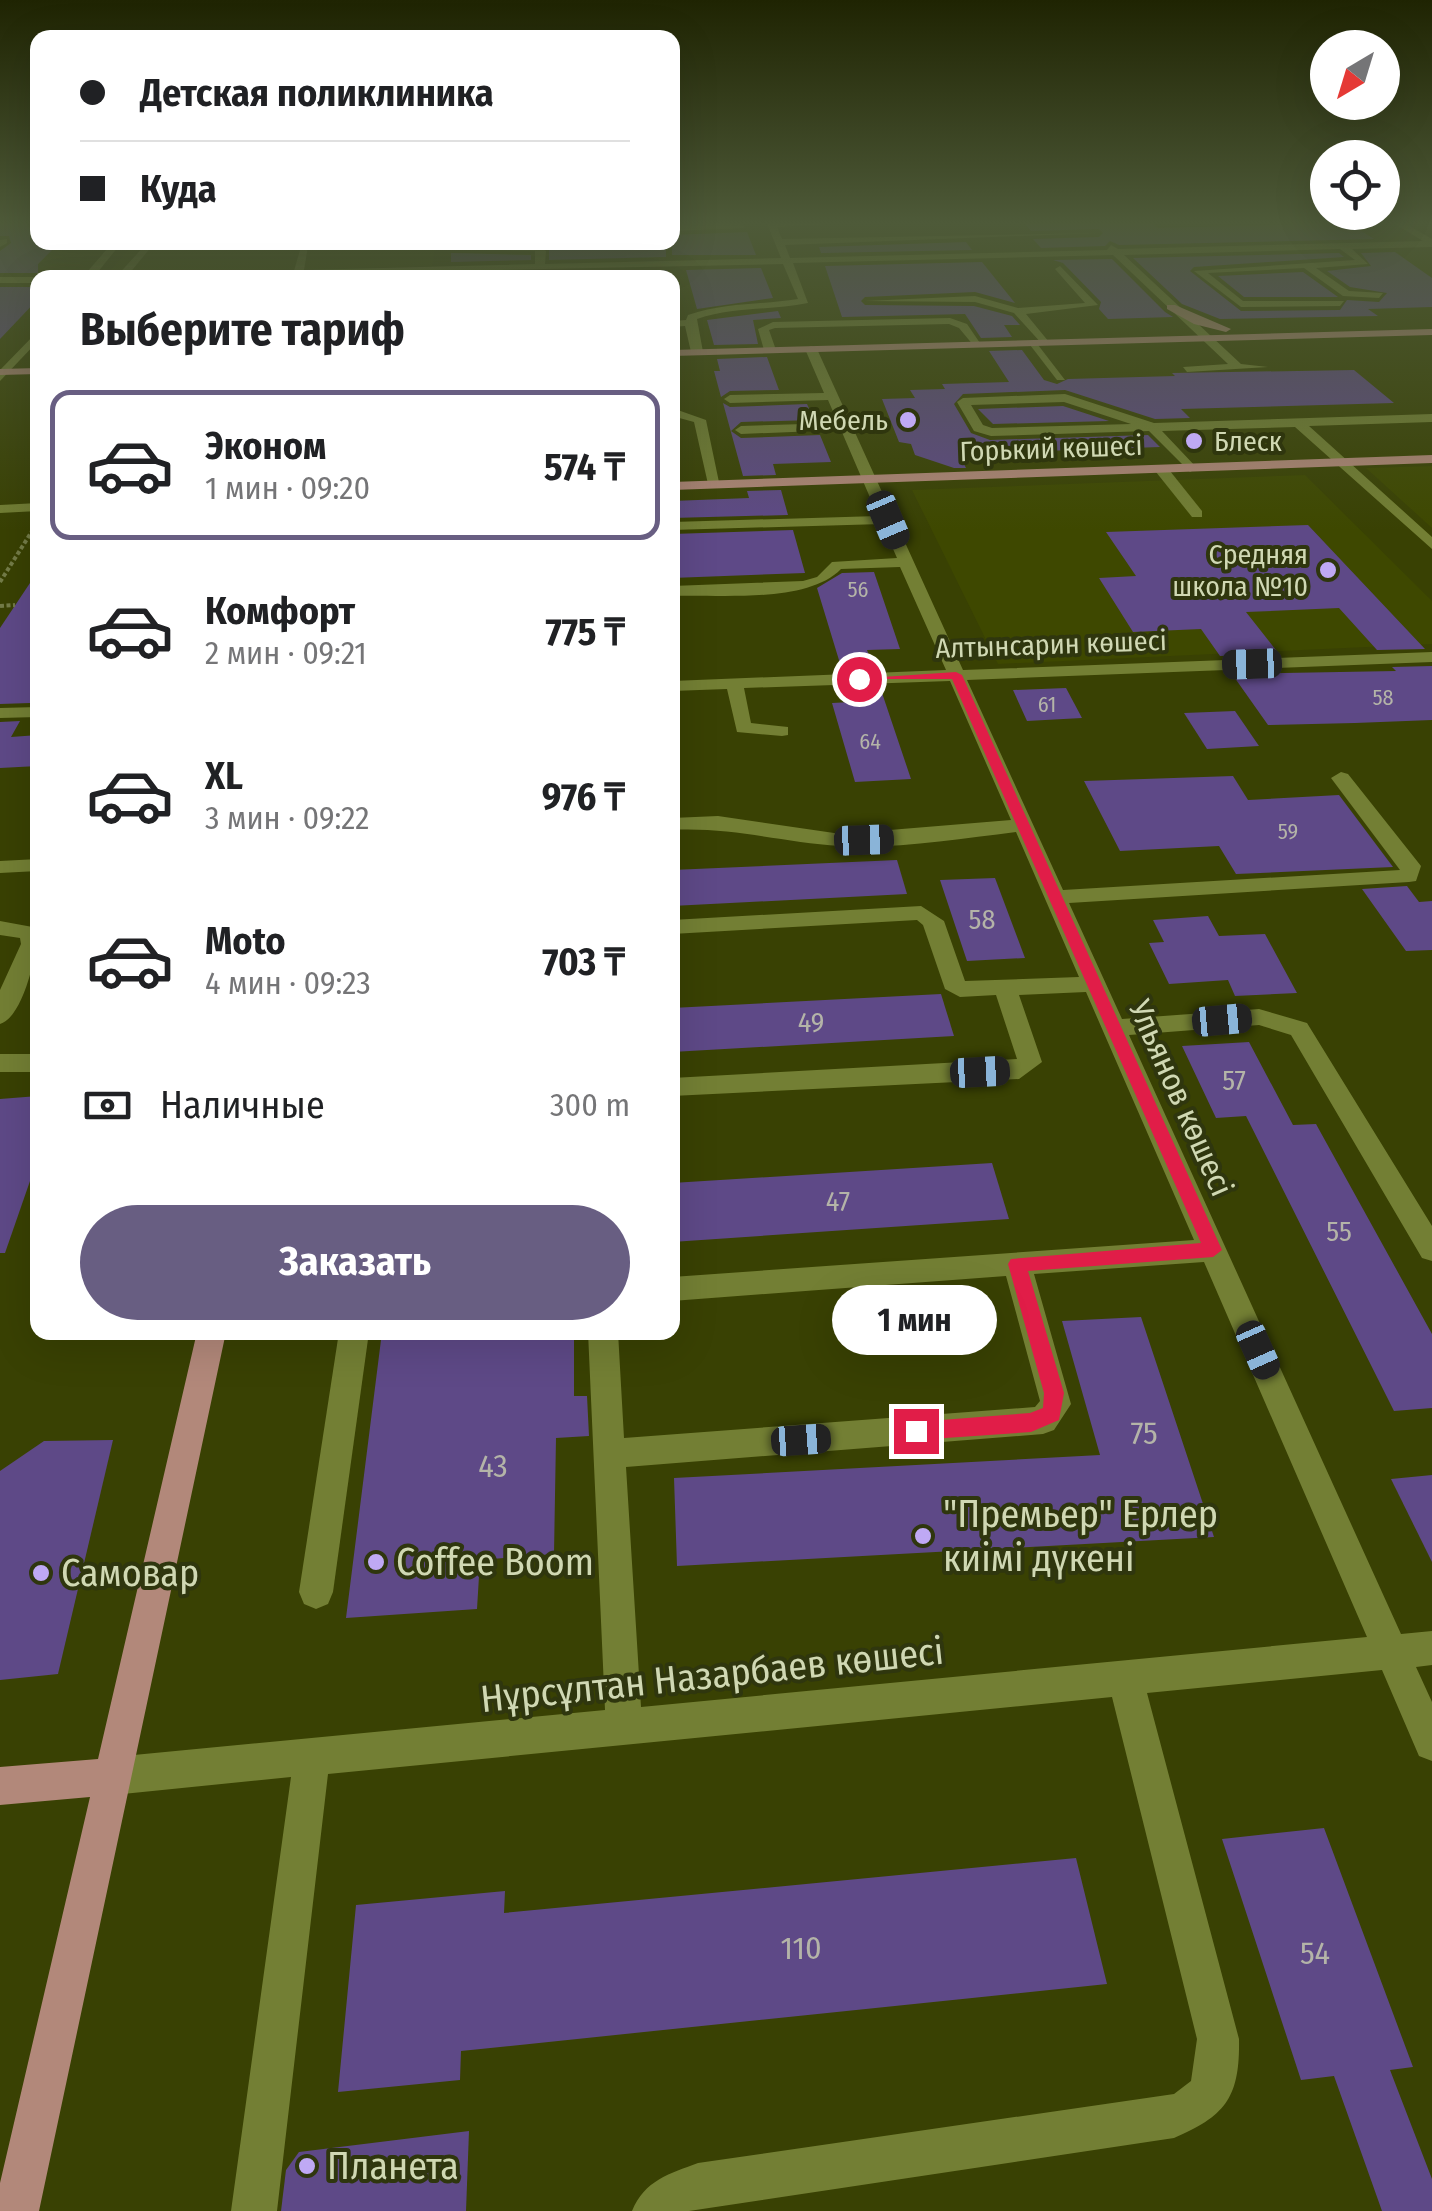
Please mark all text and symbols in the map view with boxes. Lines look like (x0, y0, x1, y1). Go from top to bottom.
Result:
north arrow (1310, 30, 1400, 120)
map controls (1310, 30, 1400, 230)
text: Детская поликлиника (140, 70, 494, 116)
button: locate (1310, 140, 1400, 230)
text: Куда (140, 166, 217, 212)
text: Выберите тариф (80, 303, 405, 357)
place label: Мебель (799, 404, 888, 437)
marker: Мебель (897, 409, 919, 431)
icon: car (85, 420, 175, 510)
text: Эконом (205, 423, 326, 469)
place label: Блеск (1214, 425, 1282, 458)
street label: Горький көшесі (959, 429, 1143, 468)
marker: Блеск (1183, 430, 1205, 452)
text: 574 ₸ (544, 444, 625, 490)
text: 1 мин · 09:20 (205, 469, 370, 507)
car (862, 487, 914, 553)
place label: Средняя школа №10 (1172, 538, 1308, 603)
marker: Средняя школа №10 (1317, 559, 1339, 581)
house number: 56 (847, 576, 869, 603)
icon: car (85, 585, 175, 675)
text: Комфорт (205, 588, 355, 634)
text: 775 ₸ (546, 609, 625, 655)
street label: Алтынсарин көшесі (935, 624, 1167, 665)
text: 2 мин · 09:21 (205, 634, 367, 672)
car (1221, 648, 1283, 680)
route start (837, 657, 882, 702)
house number: 58 (1372, 684, 1394, 711)
house number: 61 (1038, 691, 1056, 718)
house number: 64 (859, 728, 881, 755)
icon: car (85, 750, 175, 840)
text: XL (205, 753, 243, 799)
text: 976 ₸ (542, 774, 625, 820)
text: 3 мин · 09:22 (205, 799, 369, 837)
house number: 59 (1278, 818, 1298, 845)
car (833, 824, 895, 856)
house number: 58 (969, 903, 995, 936)
icon: car (85, 915, 175, 1005)
text: Moto (205, 918, 286, 964)
text: 703 ₸ (542, 939, 625, 985)
text: 4 мин · 09:23 (205, 964, 371, 1002)
street label: Ульянов көшесі (1120, 993, 1241, 1202)
car (1191, 1002, 1253, 1038)
house number: 49 (798, 1006, 824, 1039)
car (949, 1055, 1011, 1089)
house number: 57 (1222, 1064, 1246, 1097)
icon: cash (80, 1078, 135, 1133)
text: Наличные (160, 1082, 325, 1128)
text: 300 m (550, 1086, 630, 1124)
house number: 47 (826, 1185, 850, 1218)
button: Заказать (80, 1205, 630, 1320)
house number: 55 (1326, 1215, 1352, 1248)
callout: 1 мин (834, 1286, 998, 1356)
text: 1 мин (878, 1301, 951, 1339)
car (1232, 1316, 1284, 1384)
route end (894, 1409, 939, 1454)
house number: 75 (1130, 1414, 1158, 1452)
car (770, 1423, 832, 1457)
house number: 43 (478, 1447, 508, 1485)
place label: "Премьер" Ерлер киімі дүкені (943, 1491, 1218, 1581)
marker: "Премьер" Ерлер киімі дүкені (912, 1525, 934, 1547)
place label: Coffee Boom (396, 1539, 594, 1585)
place label: Самовар (61, 1550, 199, 1596)
marker: Coffee Boom (365, 1551, 387, 1573)
marker: Самовар (30, 1562, 52, 1584)
street label: Нұрсұлтан Назарбаев көшесі (478, 1628, 946, 1722)
house number: 110 (780, 1929, 822, 1967)
house number: 54 (1300, 1934, 1330, 1972)
place label: Планета (327, 2143, 459, 2189)
marker: Планета (296, 2155, 318, 2177)

